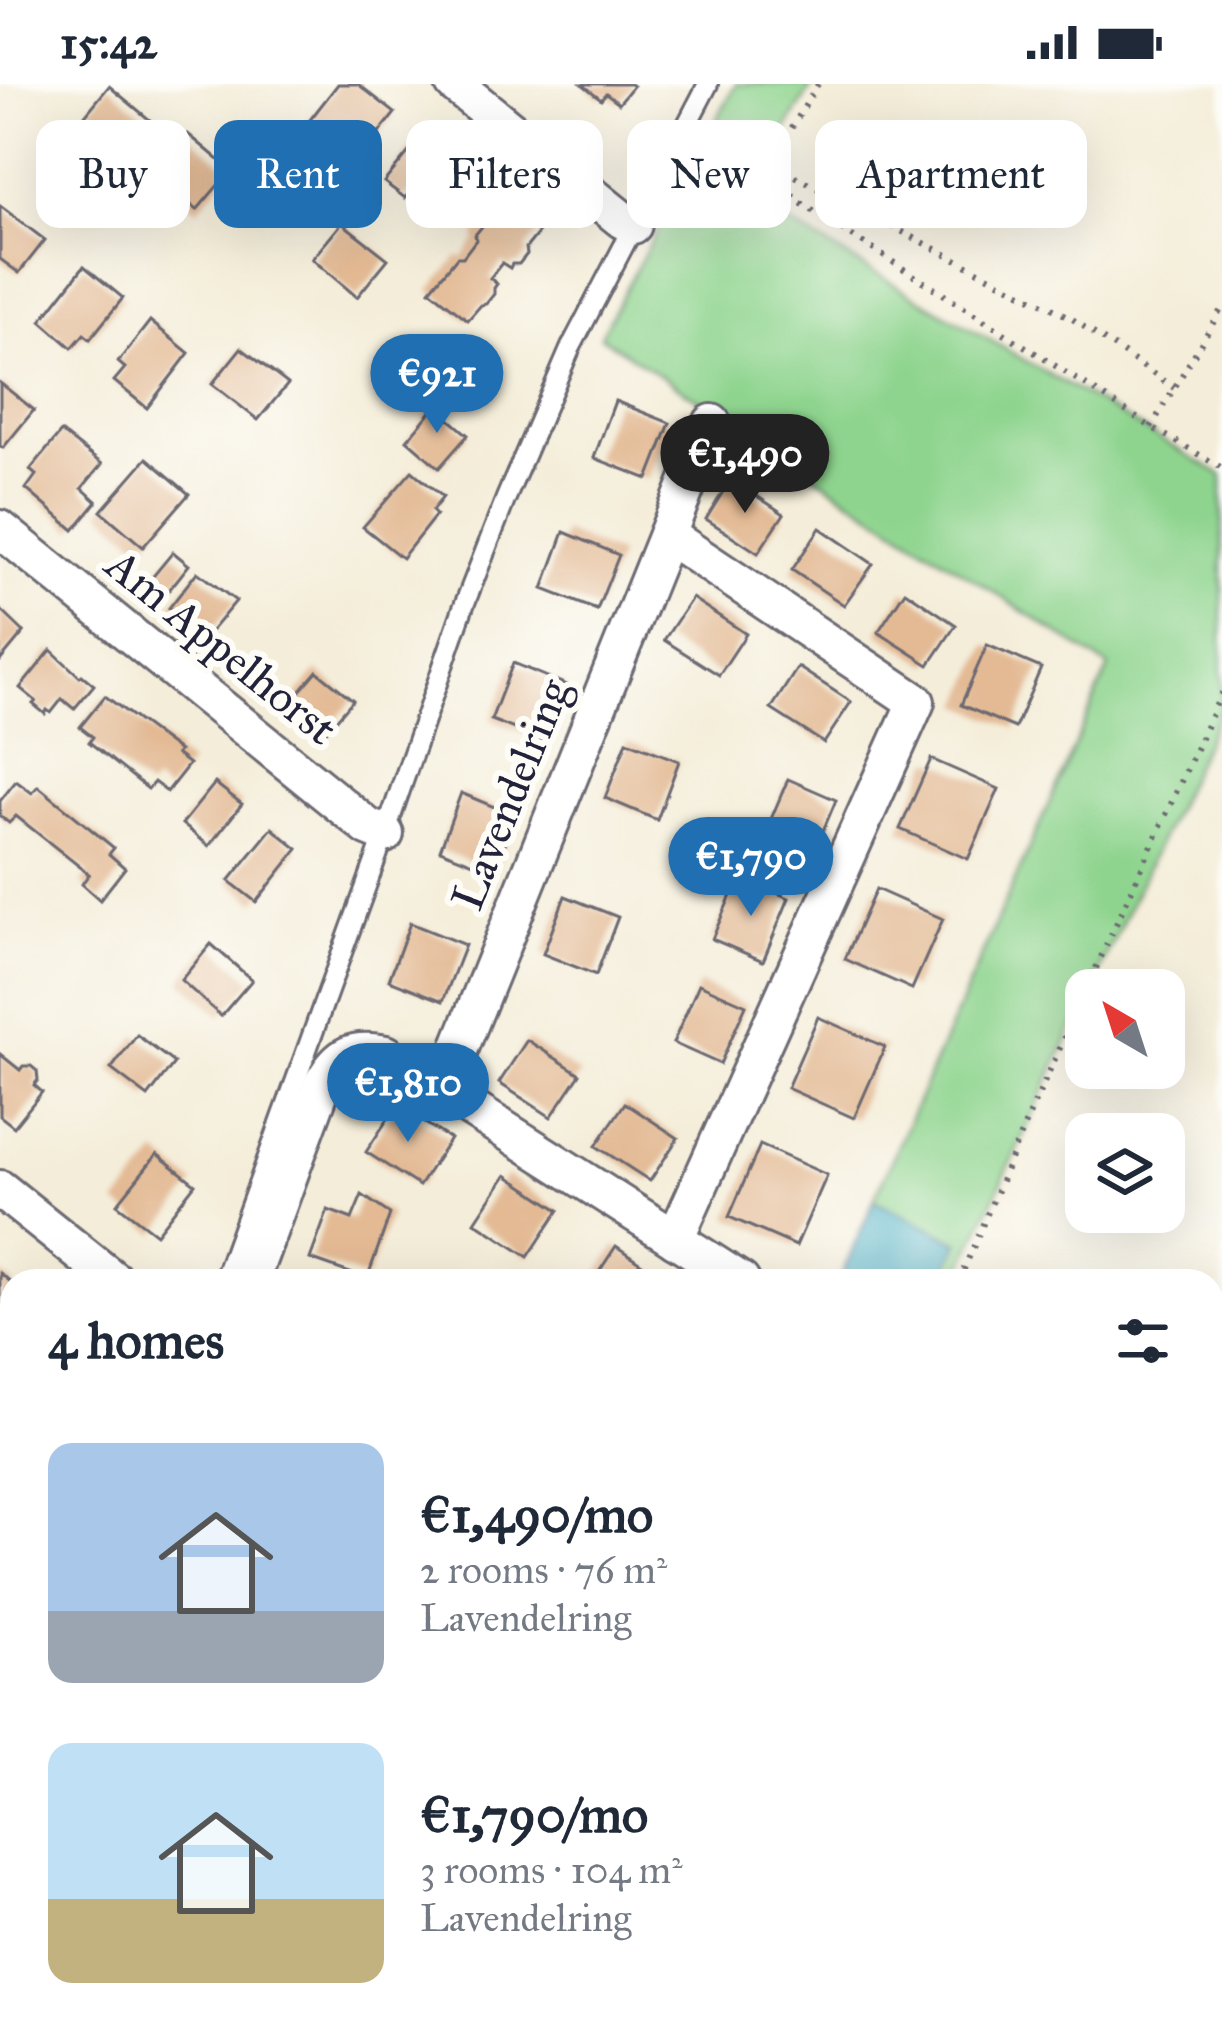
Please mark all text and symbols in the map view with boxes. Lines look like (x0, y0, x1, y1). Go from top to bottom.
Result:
text: 15:42 (60, 15, 157, 70)
chip: Buy (36, 120, 190, 228)
chip: Rent (214, 120, 382, 228)
chip: Filters (406, 120, 603, 228)
chip: New (627, 120, 791, 228)
chip: Apartment (815, 120, 1087, 228)
pin: €921 (366, 334, 508, 436)
text: €921 (397, 349, 477, 397)
pin: €1,490 (647, 414, 843, 516)
text: €1,490 (687, 429, 803, 477)
street label: Am Appelhorst (94, 535, 348, 756)
street label: Lavendelring (439, 670, 582, 918)
pin: €1,790 (653, 817, 849, 919)
text: €1,790 (695, 832, 807, 880)
north arrow (1065, 969, 1185, 1089)
map controls (1065, 969, 1185, 1233)
pin: €1,810 (310, 1043, 506, 1145)
text: €1,810 (354, 1058, 462, 1106)
button: layers (1065, 1113, 1185, 1233)
icon: filters (1110, 1308, 1176, 1374)
text: 4 homes (48, 1310, 224, 1372)
text: €1,490/mo (420, 1484, 653, 1546)
icon: home (144, 1491, 288, 1635)
text: 2 rooms · 76 m² (420, 1546, 667, 1594)
text: Lavendelring (420, 1594, 632, 1642)
text: €1,790/mo (420, 1784, 648, 1846)
icon: home (144, 1791, 288, 1935)
text: 3 rooms · 104 m² (420, 1846, 683, 1894)
text: Lavendelring (420, 1894, 632, 1942)

